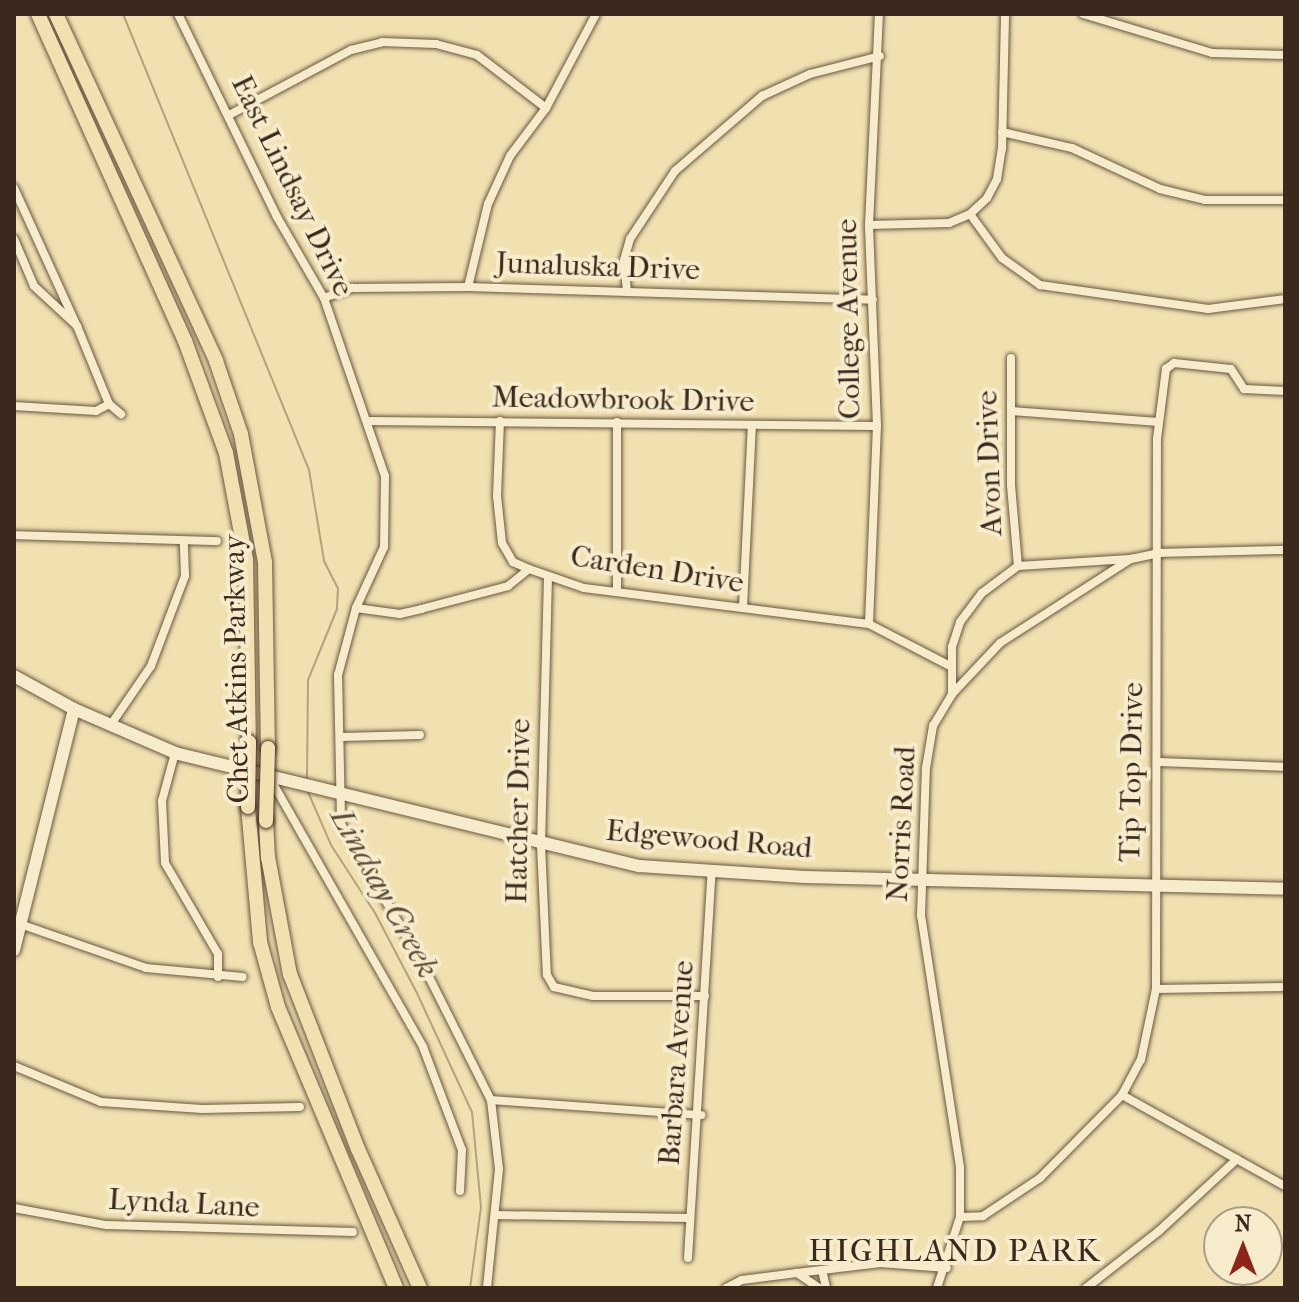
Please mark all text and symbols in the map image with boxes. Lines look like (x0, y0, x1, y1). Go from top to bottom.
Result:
street label: East Lindsay Drive (223, 70, 361, 302)
street label: College Avenue (829, 218, 869, 420)
street label: Junaluska Drive (495, 245, 701, 289)
street label: Meadowbrook Drive (491, 380, 755, 420)
street label: Avon Drive (969, 390, 1011, 536)
street label: Chet Atkins Parkway (217, 534, 257, 804)
street label: Carden Drive (568, 539, 746, 601)
street label: Tip Top Drive (1112, 682, 1152, 862)
street label: Hatcher Drive (499, 718, 539, 904)
street label: Norris Road (880, 745, 924, 903)
water label: Lindsay Creek (322, 801, 446, 985)
street label: Edgewood Road (604, 813, 814, 867)
street label: Barbara Avenue (652, 959, 702, 1167)
street label: Lynda Lane (107, 1182, 261, 1226)
north arrow (1203, 1206, 1283, 1286)
text: N (1235, 1211, 1251, 1237)
district label: HIGHLAND PARK (809, 1232, 1101, 1270)

